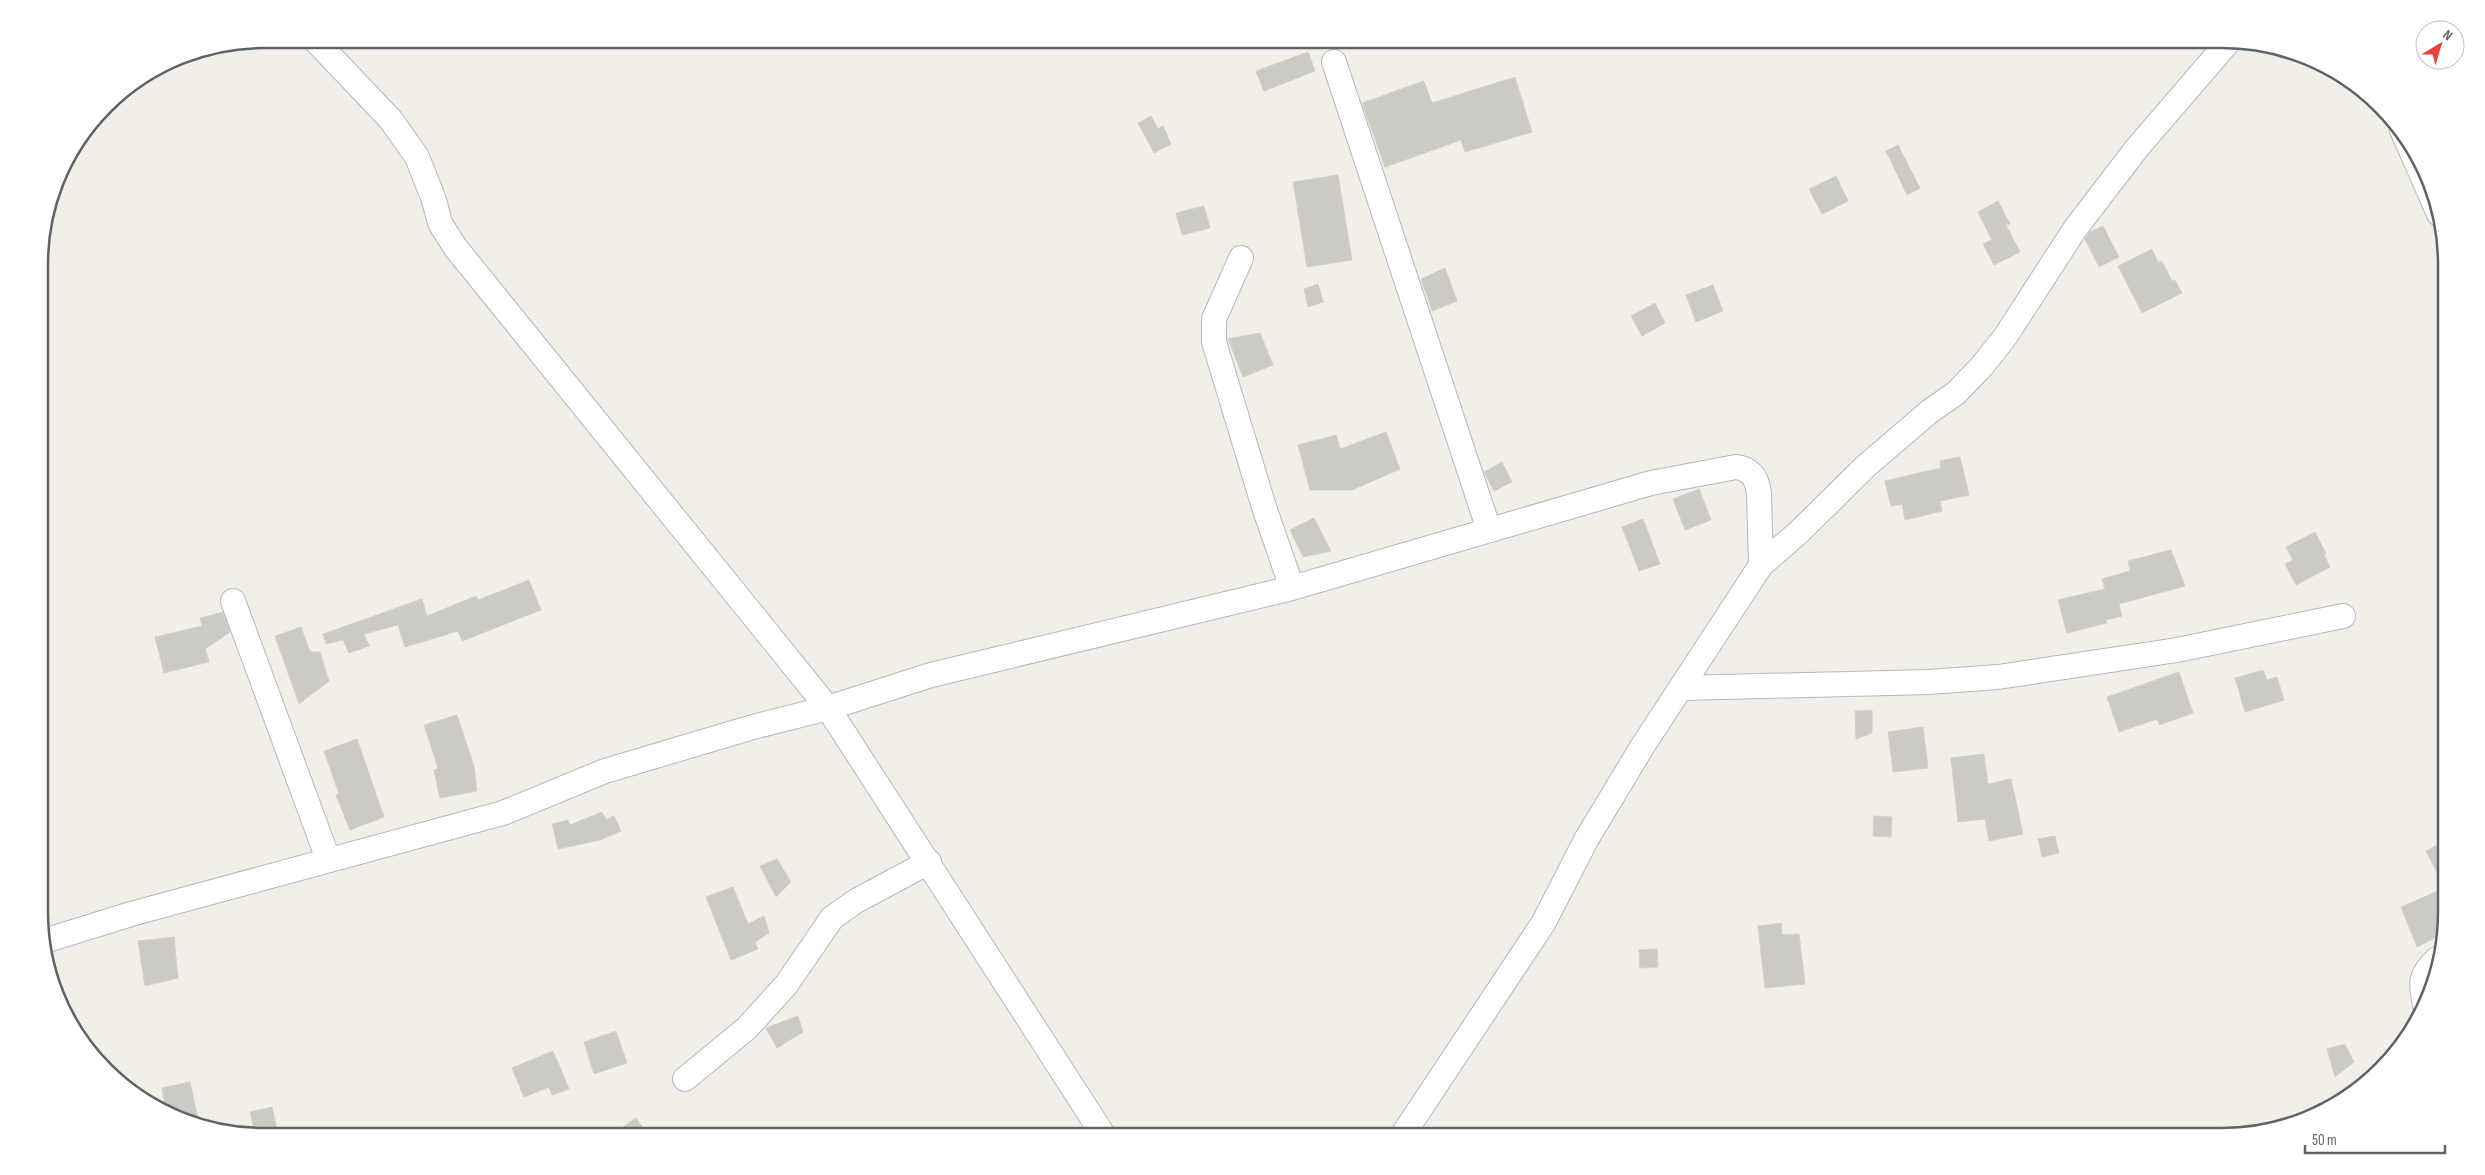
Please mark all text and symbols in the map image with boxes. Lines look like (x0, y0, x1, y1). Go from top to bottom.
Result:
north arrow (2415, 20, 2465, 70)
text: N (2440, 26, 2456, 44)
scale bar (2305, 1122, 2445, 1154)
text: 50 m (2312, 1131, 2337, 1150)

